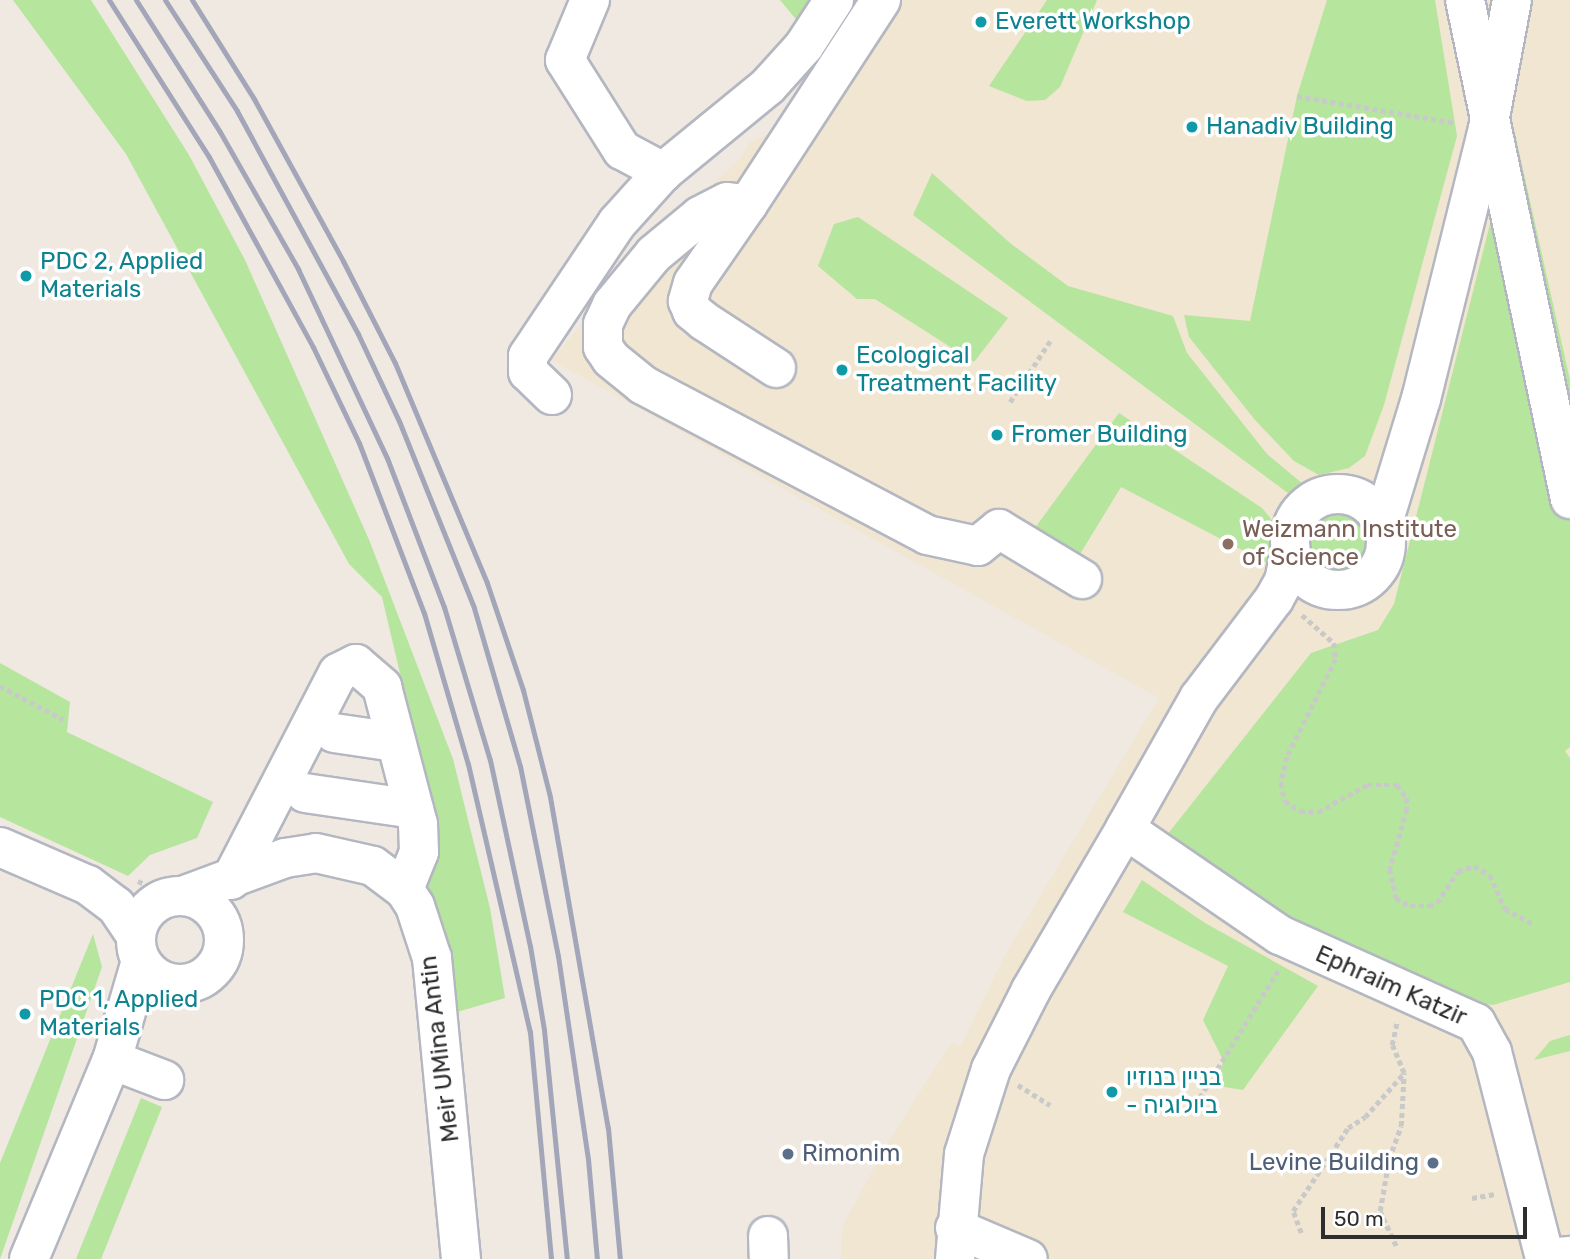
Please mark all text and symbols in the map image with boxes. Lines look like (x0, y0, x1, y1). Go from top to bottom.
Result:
place label: Everett Workshop (995, 8, 1191, 36)
marker: Everett Workshop (973, 14, 989, 30)
place label: Hanadiv Building (1206, 113, 1395, 141)
marker: Hanadiv Building (1184, 119, 1200, 135)
place label: PDC 2, Applied Materials (40, 248, 204, 304)
marker: PDC 2, Applied Materials (18, 268, 34, 284)
place label: Ecological Treatment Facility (856, 342, 1057, 398)
marker: Ecological Treatment Facility (834, 362, 850, 378)
place label: Fromer Building (1011, 421, 1188, 449)
marker: Fromer Building (989, 427, 1005, 443)
place label: Weizmann Institute of Science (1242, 516, 1457, 572)
marker: Weizmann Institute of Science (1220, 536, 1236, 552)
street label: Ephraim Katzir (1311, 940, 1471, 1032)
street label: Meir UMina Antin (414, 954, 466, 1144)
place label: PDC 1, Applied Materials (39, 986, 199, 1042)
marker: PDC 1, Applied Materials (17, 1006, 33, 1022)
place label: בניין בנוזיו - ביולוגיה (1126, 1064, 1222, 1120)
marker: בניין בנוזיו - ביולוגיה (1104, 1084, 1120, 1100)
place label: Rimonim (802, 1140, 900, 1168)
marker: Rimonim (780, 1146, 796, 1162)
place label: Levine Building (1249, 1149, 1419, 1177)
marker: Levine Building (1425, 1155, 1441, 1171)
scale bar (1325, 1192, 1532, 1236)
text: 50 m (1334, 1206, 1384, 1231)

